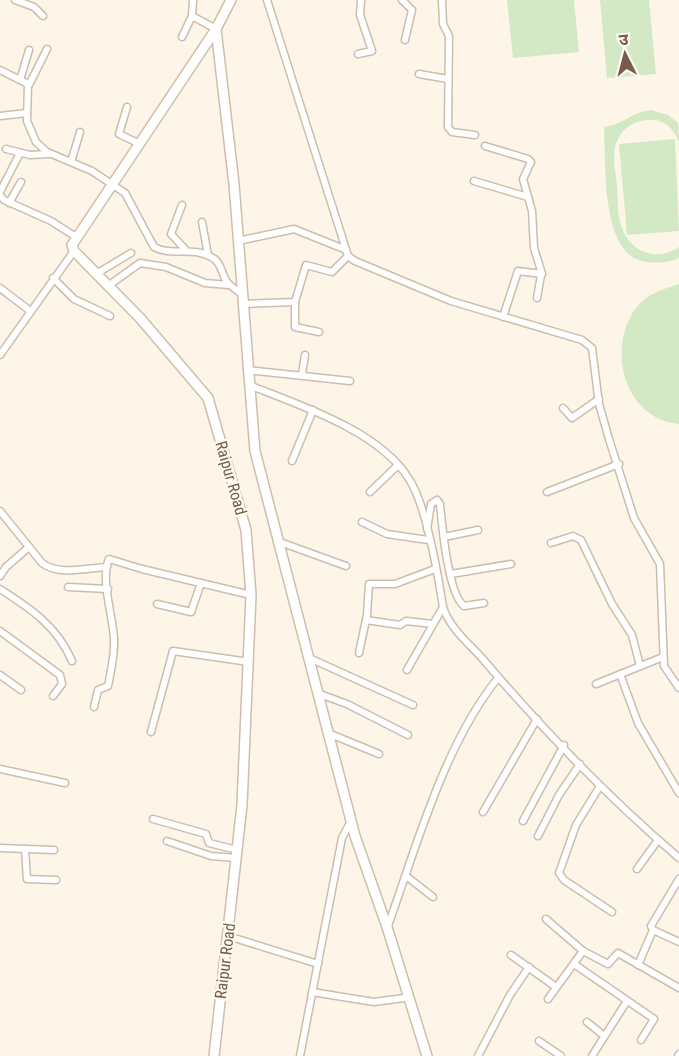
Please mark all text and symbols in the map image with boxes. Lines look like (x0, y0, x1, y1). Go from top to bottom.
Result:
north arrow (595, 24, 655, 84)
text: उ (618, 30, 630, 50)
street label: Raipur Road (211, 439, 251, 517)
street label: Raipur Road (211, 922, 239, 1000)

